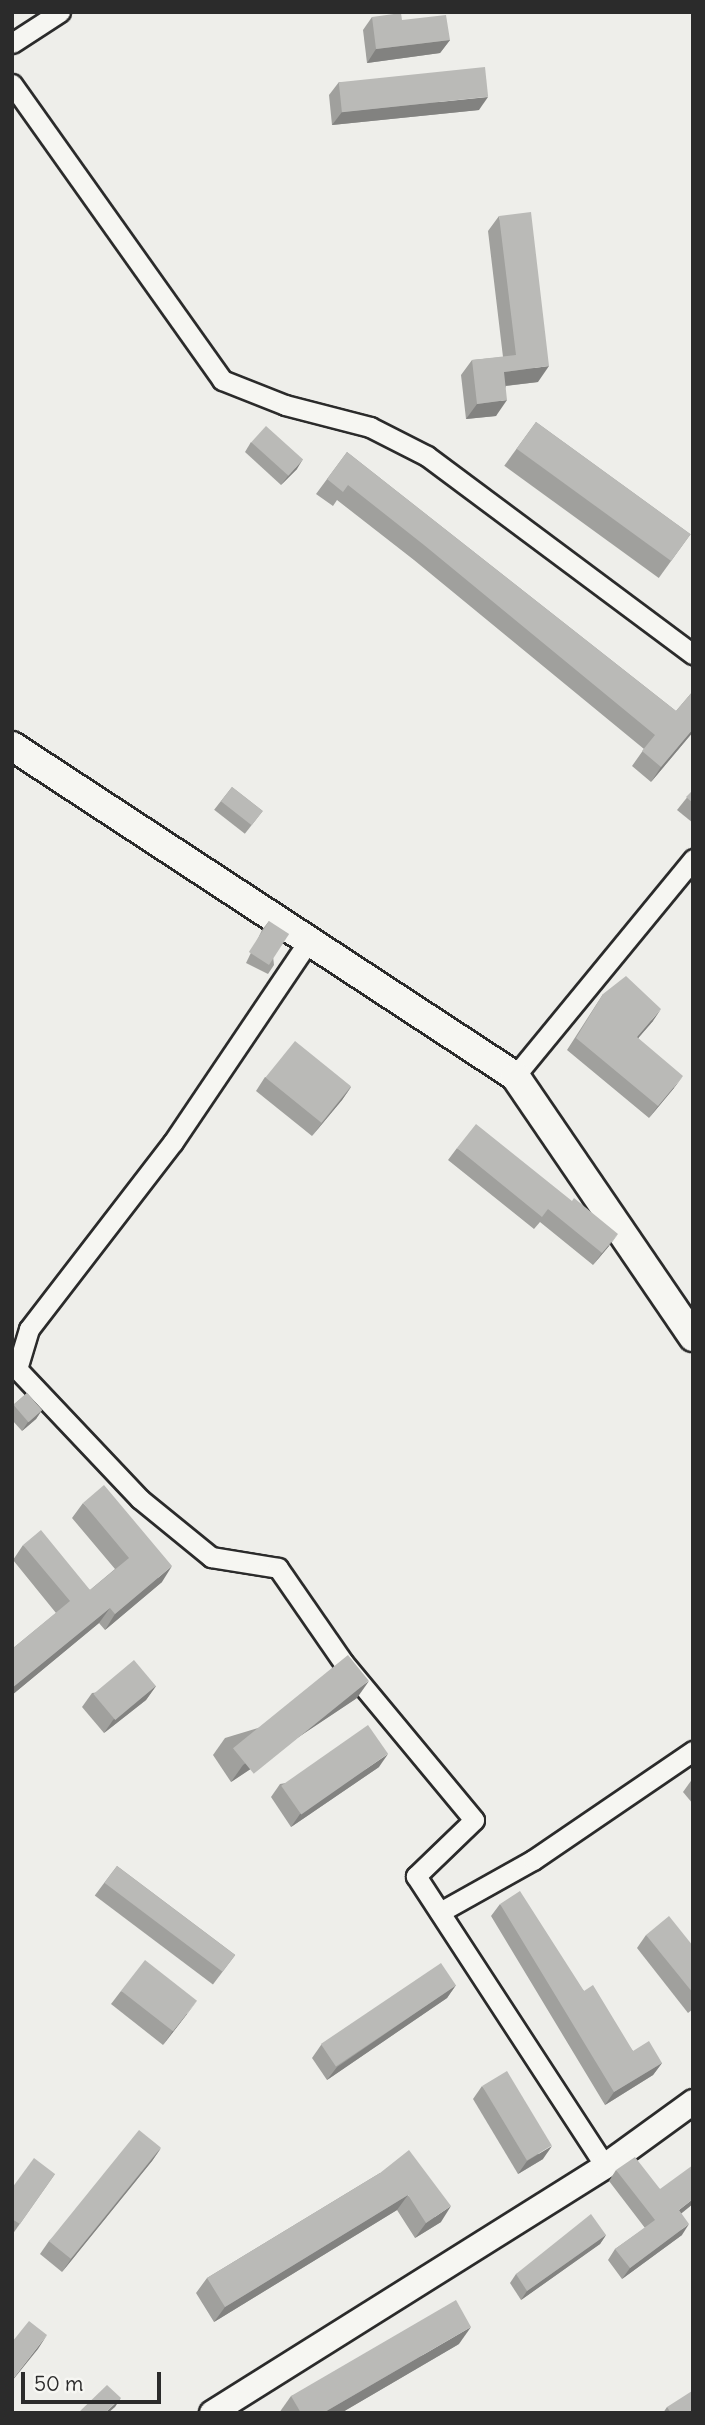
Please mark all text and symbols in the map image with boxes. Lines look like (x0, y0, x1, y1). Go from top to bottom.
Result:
scale bar (24, 2358, 164, 2402)
text: 50 m (34, 2370, 83, 2397)

